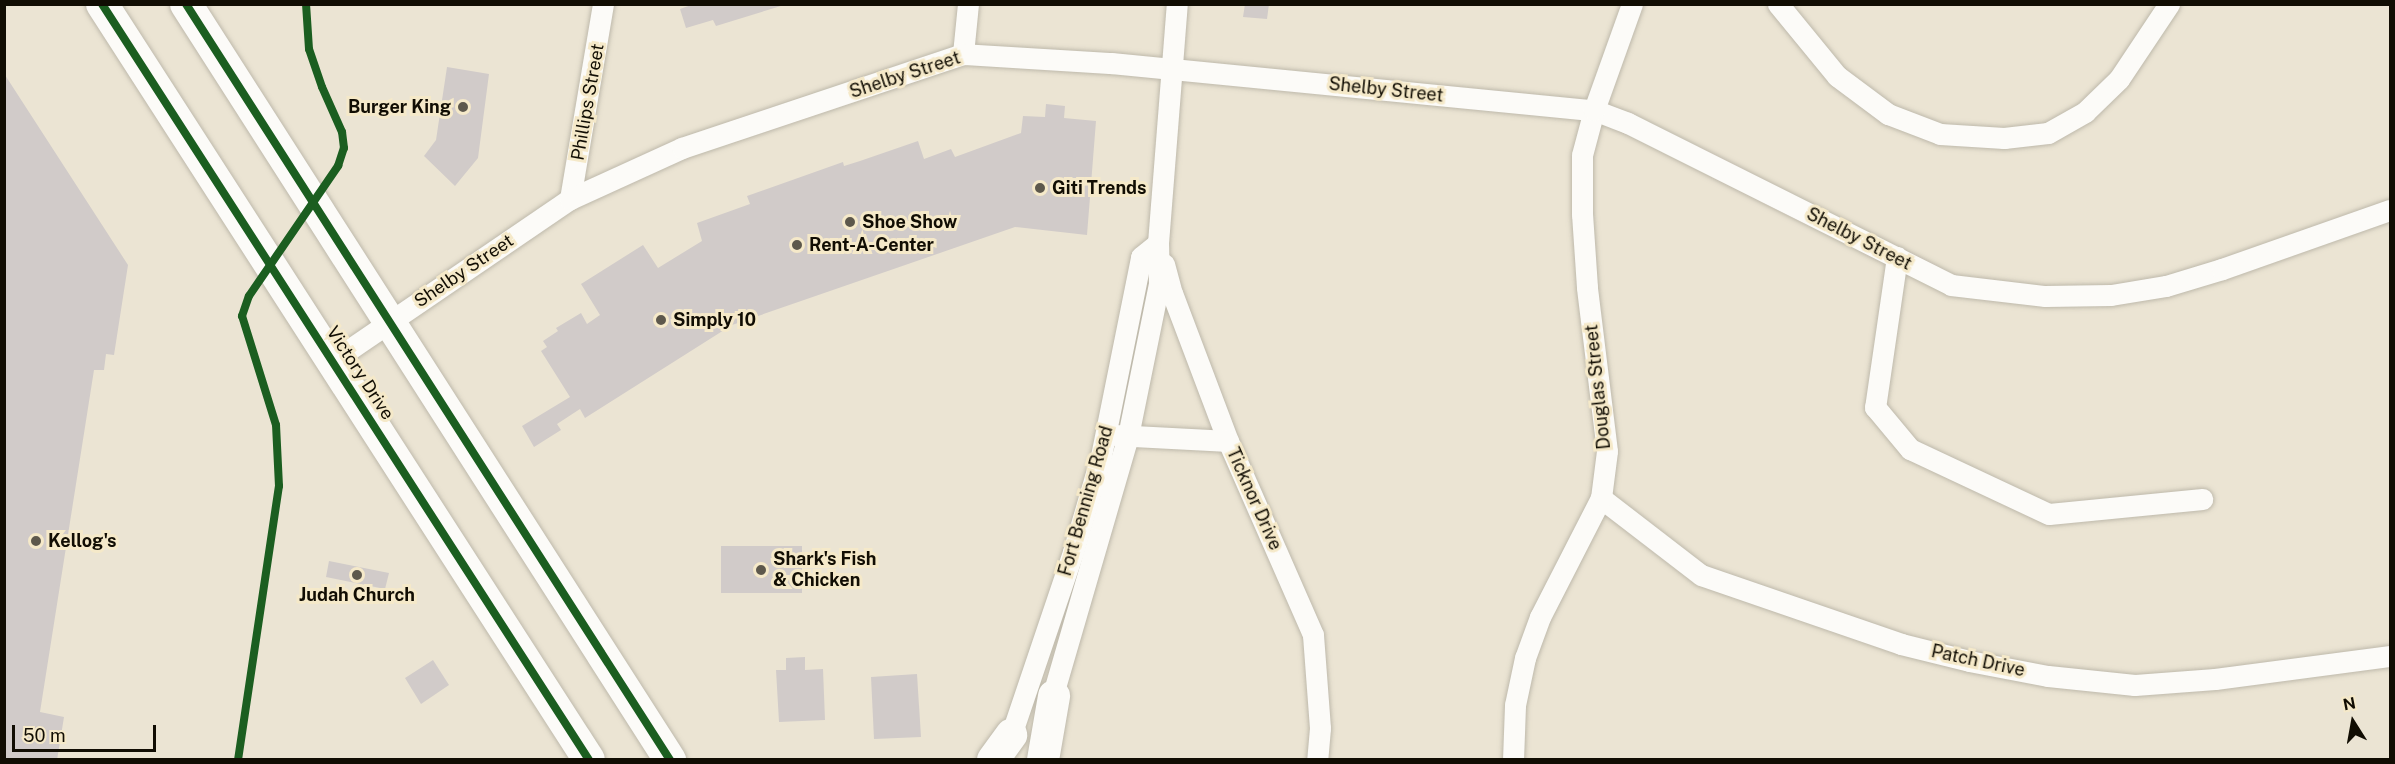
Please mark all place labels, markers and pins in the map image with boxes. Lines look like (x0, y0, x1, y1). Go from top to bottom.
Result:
place label: Burger King (348, 96, 451, 118)
marker: Burger King (456, 100, 470, 114)
place label: Giti Trends (1052, 177, 1147, 199)
marker: Giti Trends (1033, 181, 1047, 195)
place label: Shoe Show (862, 211, 957, 233)
marker: Shoe Show (843, 215, 857, 229)
place label: Rent-A-Center (809, 234, 934, 256)
marker: Rent-A-Center (790, 238, 804, 252)
place label: Simply 10 (673, 309, 756, 331)
marker: Simply 10 (654, 313, 668, 327)
place label: Kellog's (48, 530, 116, 552)
marker: Kellog's (29, 534, 43, 548)
place label: Shark's Fish & Chicken (773, 549, 877, 592)
marker: Shark's Fish & Chicken (754, 563, 768, 577)
marker: Judah Church (350, 568, 364, 582)
place label: Judah Church (299, 584, 415, 606)

